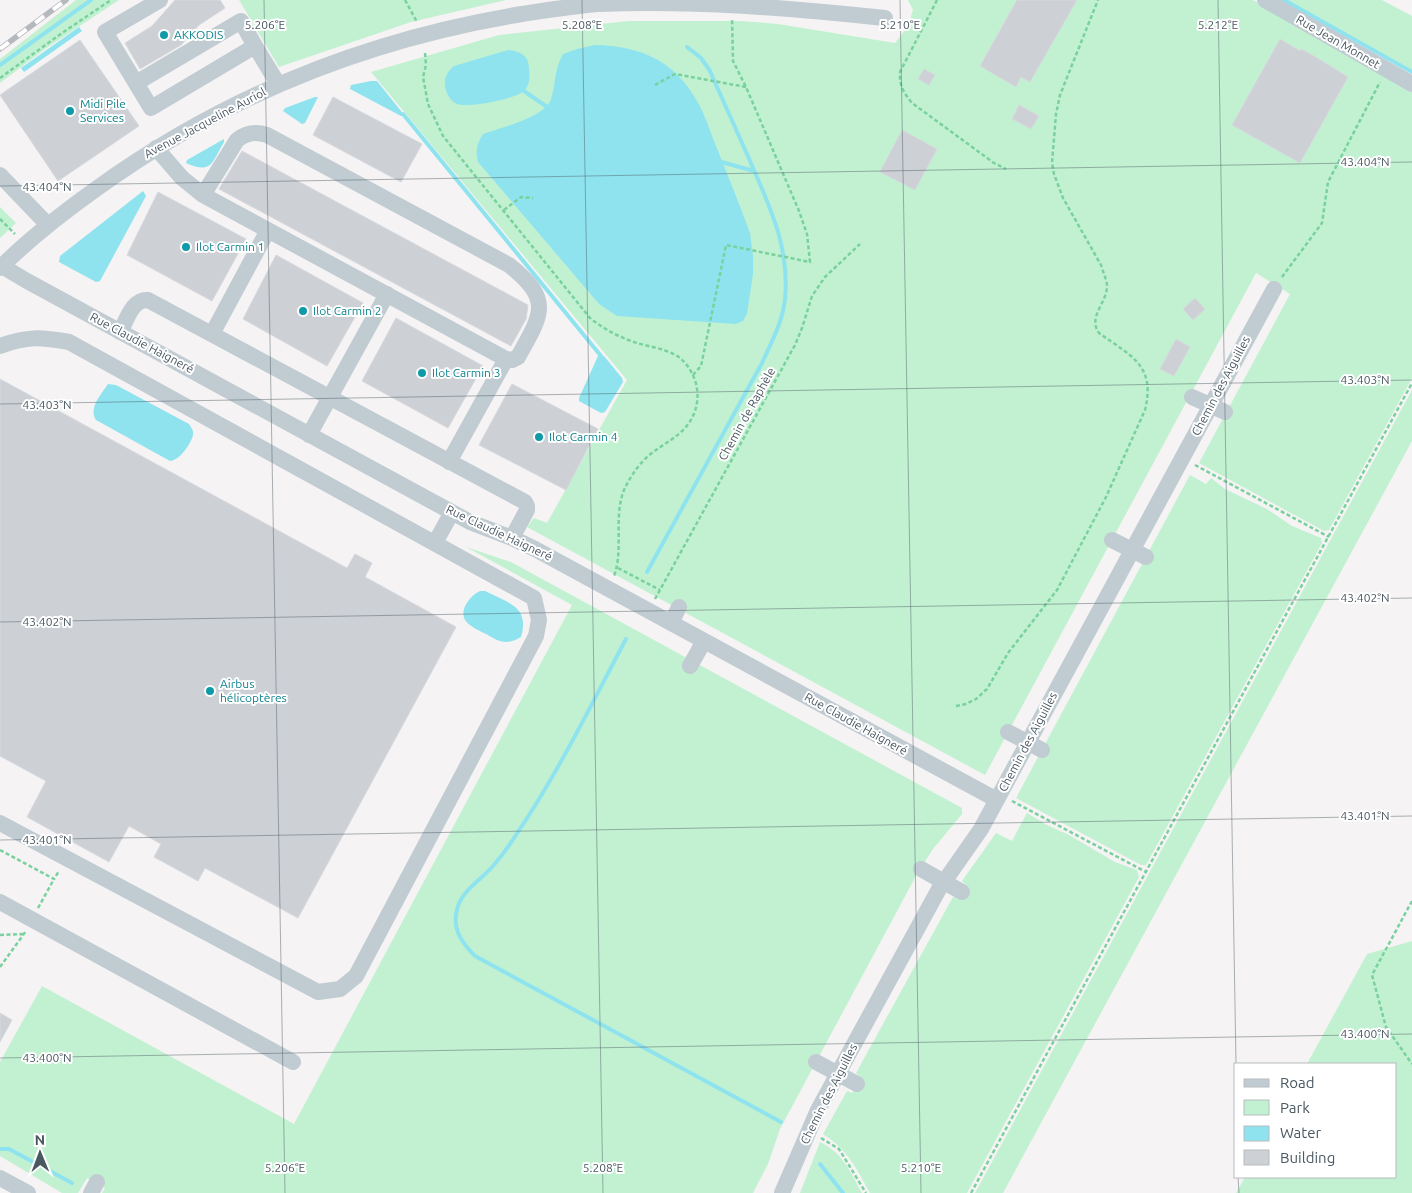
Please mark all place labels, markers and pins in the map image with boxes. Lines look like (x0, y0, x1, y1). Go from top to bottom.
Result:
place label: AKKODIS (174, 28, 223, 41)
marker: AKKODIS (158, 29, 170, 41)
place label: Midi Pile Services (80, 97, 126, 124)
marker: Midi Pile Services (64, 105, 76, 117)
place label: Ilot Carmin 1 (196, 240, 264, 253)
marker: Ilot Carmin 1 (180, 241, 192, 253)
place label: Ilot Carmin 2 (313, 304, 381, 317)
marker: Ilot Carmin 2 (297, 305, 309, 317)
place label: Ilot Carmin 3 (432, 366, 500, 379)
marker: Ilot Carmin 3 (416, 367, 428, 379)
place label: Ilot Carmin 4 (549, 430, 618, 443)
marker: Ilot Carmin 4 (533, 431, 545, 443)
place label: Airbus hélicoptères (220, 677, 287, 704)
marker: Airbus hélicoptères (204, 685, 216, 697)

